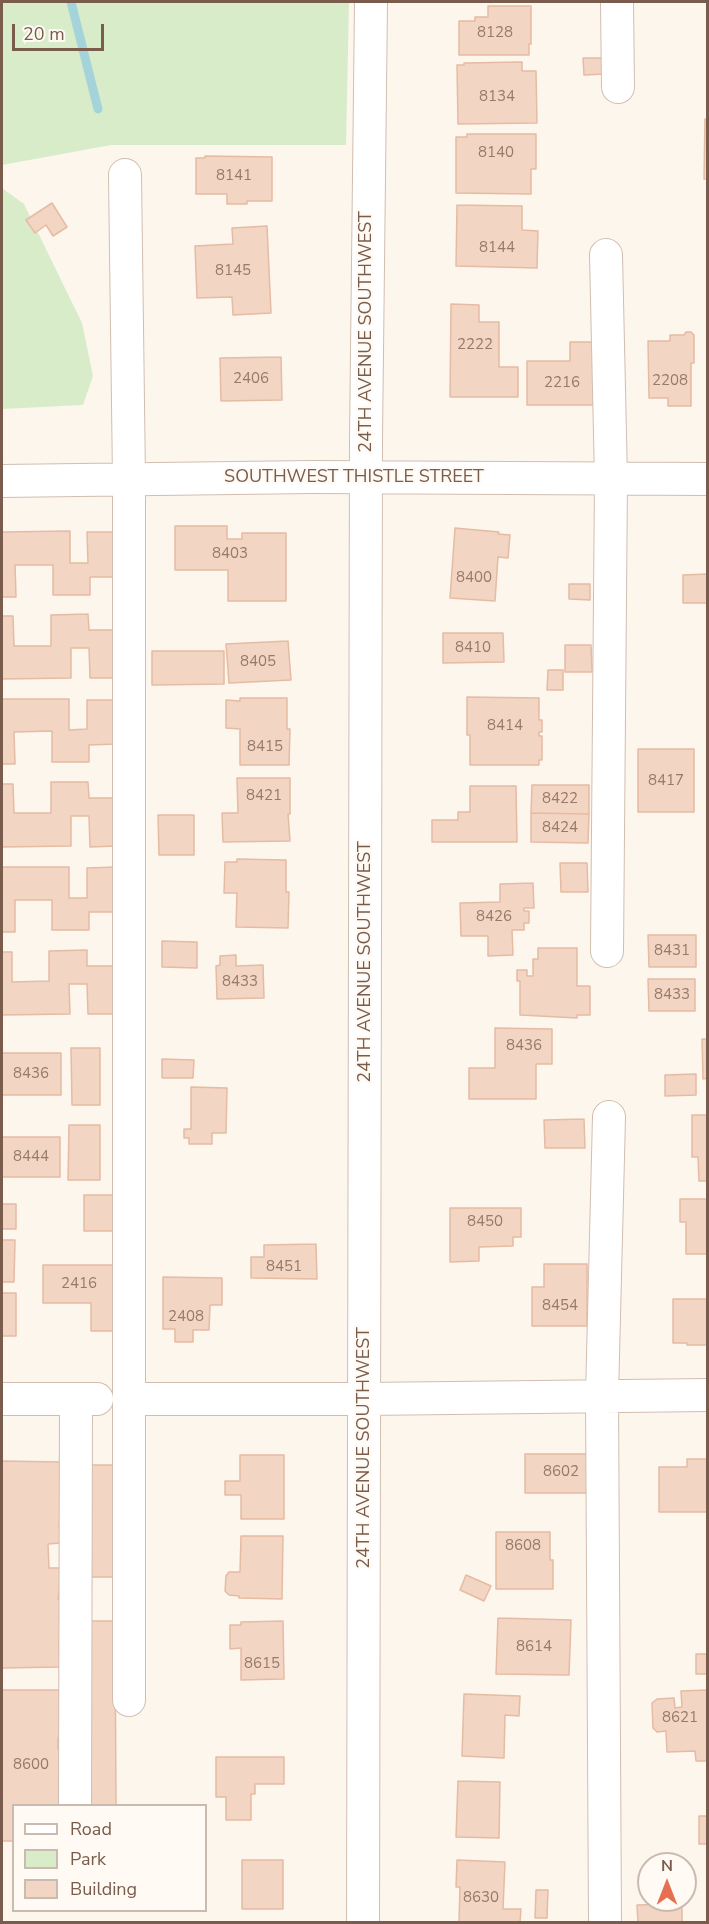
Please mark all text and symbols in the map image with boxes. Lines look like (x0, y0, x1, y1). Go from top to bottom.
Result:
scale bar (15, 12, 106, 50)
text: 20 m (23, 22, 65, 46)
house number: 8128 (477, 24, 513, 42)
house number: 8134 (479, 88, 515, 106)
house number: 8140 (478, 144, 514, 162)
house number: 8141 (216, 167, 252, 185)
street label: 24TH AVENUE SOUTHWEST (356, 211, 378, 453)
house number: 8144 (479, 239, 515, 257)
house number: 8145 (215, 262, 251, 280)
house number: 2222 (457, 336, 493, 354)
house number: 2406 (233, 370, 269, 388)
house number: 2208 (652, 372, 688, 390)
house number: 2216 (544, 374, 580, 392)
street label: SOUTHWEST THISTLE STREET (224, 467, 484, 489)
house number: 8403 (212, 545, 248, 563)
house number: 8400 (456, 569, 492, 587)
house number: 8410 (455, 639, 491, 657)
house number: 8405 (240, 653, 276, 671)
house number: 8414 (487, 717, 523, 735)
house number: 8415 (247, 738, 283, 756)
house number: 8417 (648, 772, 684, 790)
house number: 8421 (246, 787, 282, 805)
house number: 8422 (542, 790, 578, 808)
house number: 8424 (542, 819, 578, 837)
street label: 24TH AVENUE SOUTHWEST (355, 841, 377, 1083)
house number: 8426 (476, 908, 512, 926)
house number: 8431 (654, 942, 690, 960)
house number: 8433 (222, 973, 258, 991)
house number: 8433 (654, 986, 690, 1004)
house number: 8436 (506, 1037, 542, 1055)
house number: 8436 (13, 1065, 49, 1083)
house number: 8444 (13, 1148, 49, 1166)
house number: 8450 (467, 1213, 503, 1231)
house number: 8451 (266, 1258, 302, 1276)
house number: 2416 (61, 1275, 97, 1293)
house number: 8454 (542, 1297, 578, 1315)
house number: 2408 (168, 1308, 204, 1326)
street label: 24TH AVENUE SOUTHWEST (354, 1327, 376, 1569)
house number: 8602 (543, 1463, 579, 1481)
house number: 8608 (505, 1537, 541, 1555)
house number: 8614 (516, 1638, 552, 1656)
house number: 8615 (244, 1655, 280, 1673)
house number: 8621 (662, 1709, 698, 1727)
house number: 8600 (13, 1756, 49, 1774)
legend (12, 1804, 207, 1912)
text: Road (70, 1817, 112, 1841)
text: Park (70, 1847, 106, 1871)
north arrow (637, 1852, 697, 1912)
text: N (661, 1855, 673, 1877)
text: Building (70, 1877, 137, 1901)
house number: 8630 (463, 1889, 499, 1907)

